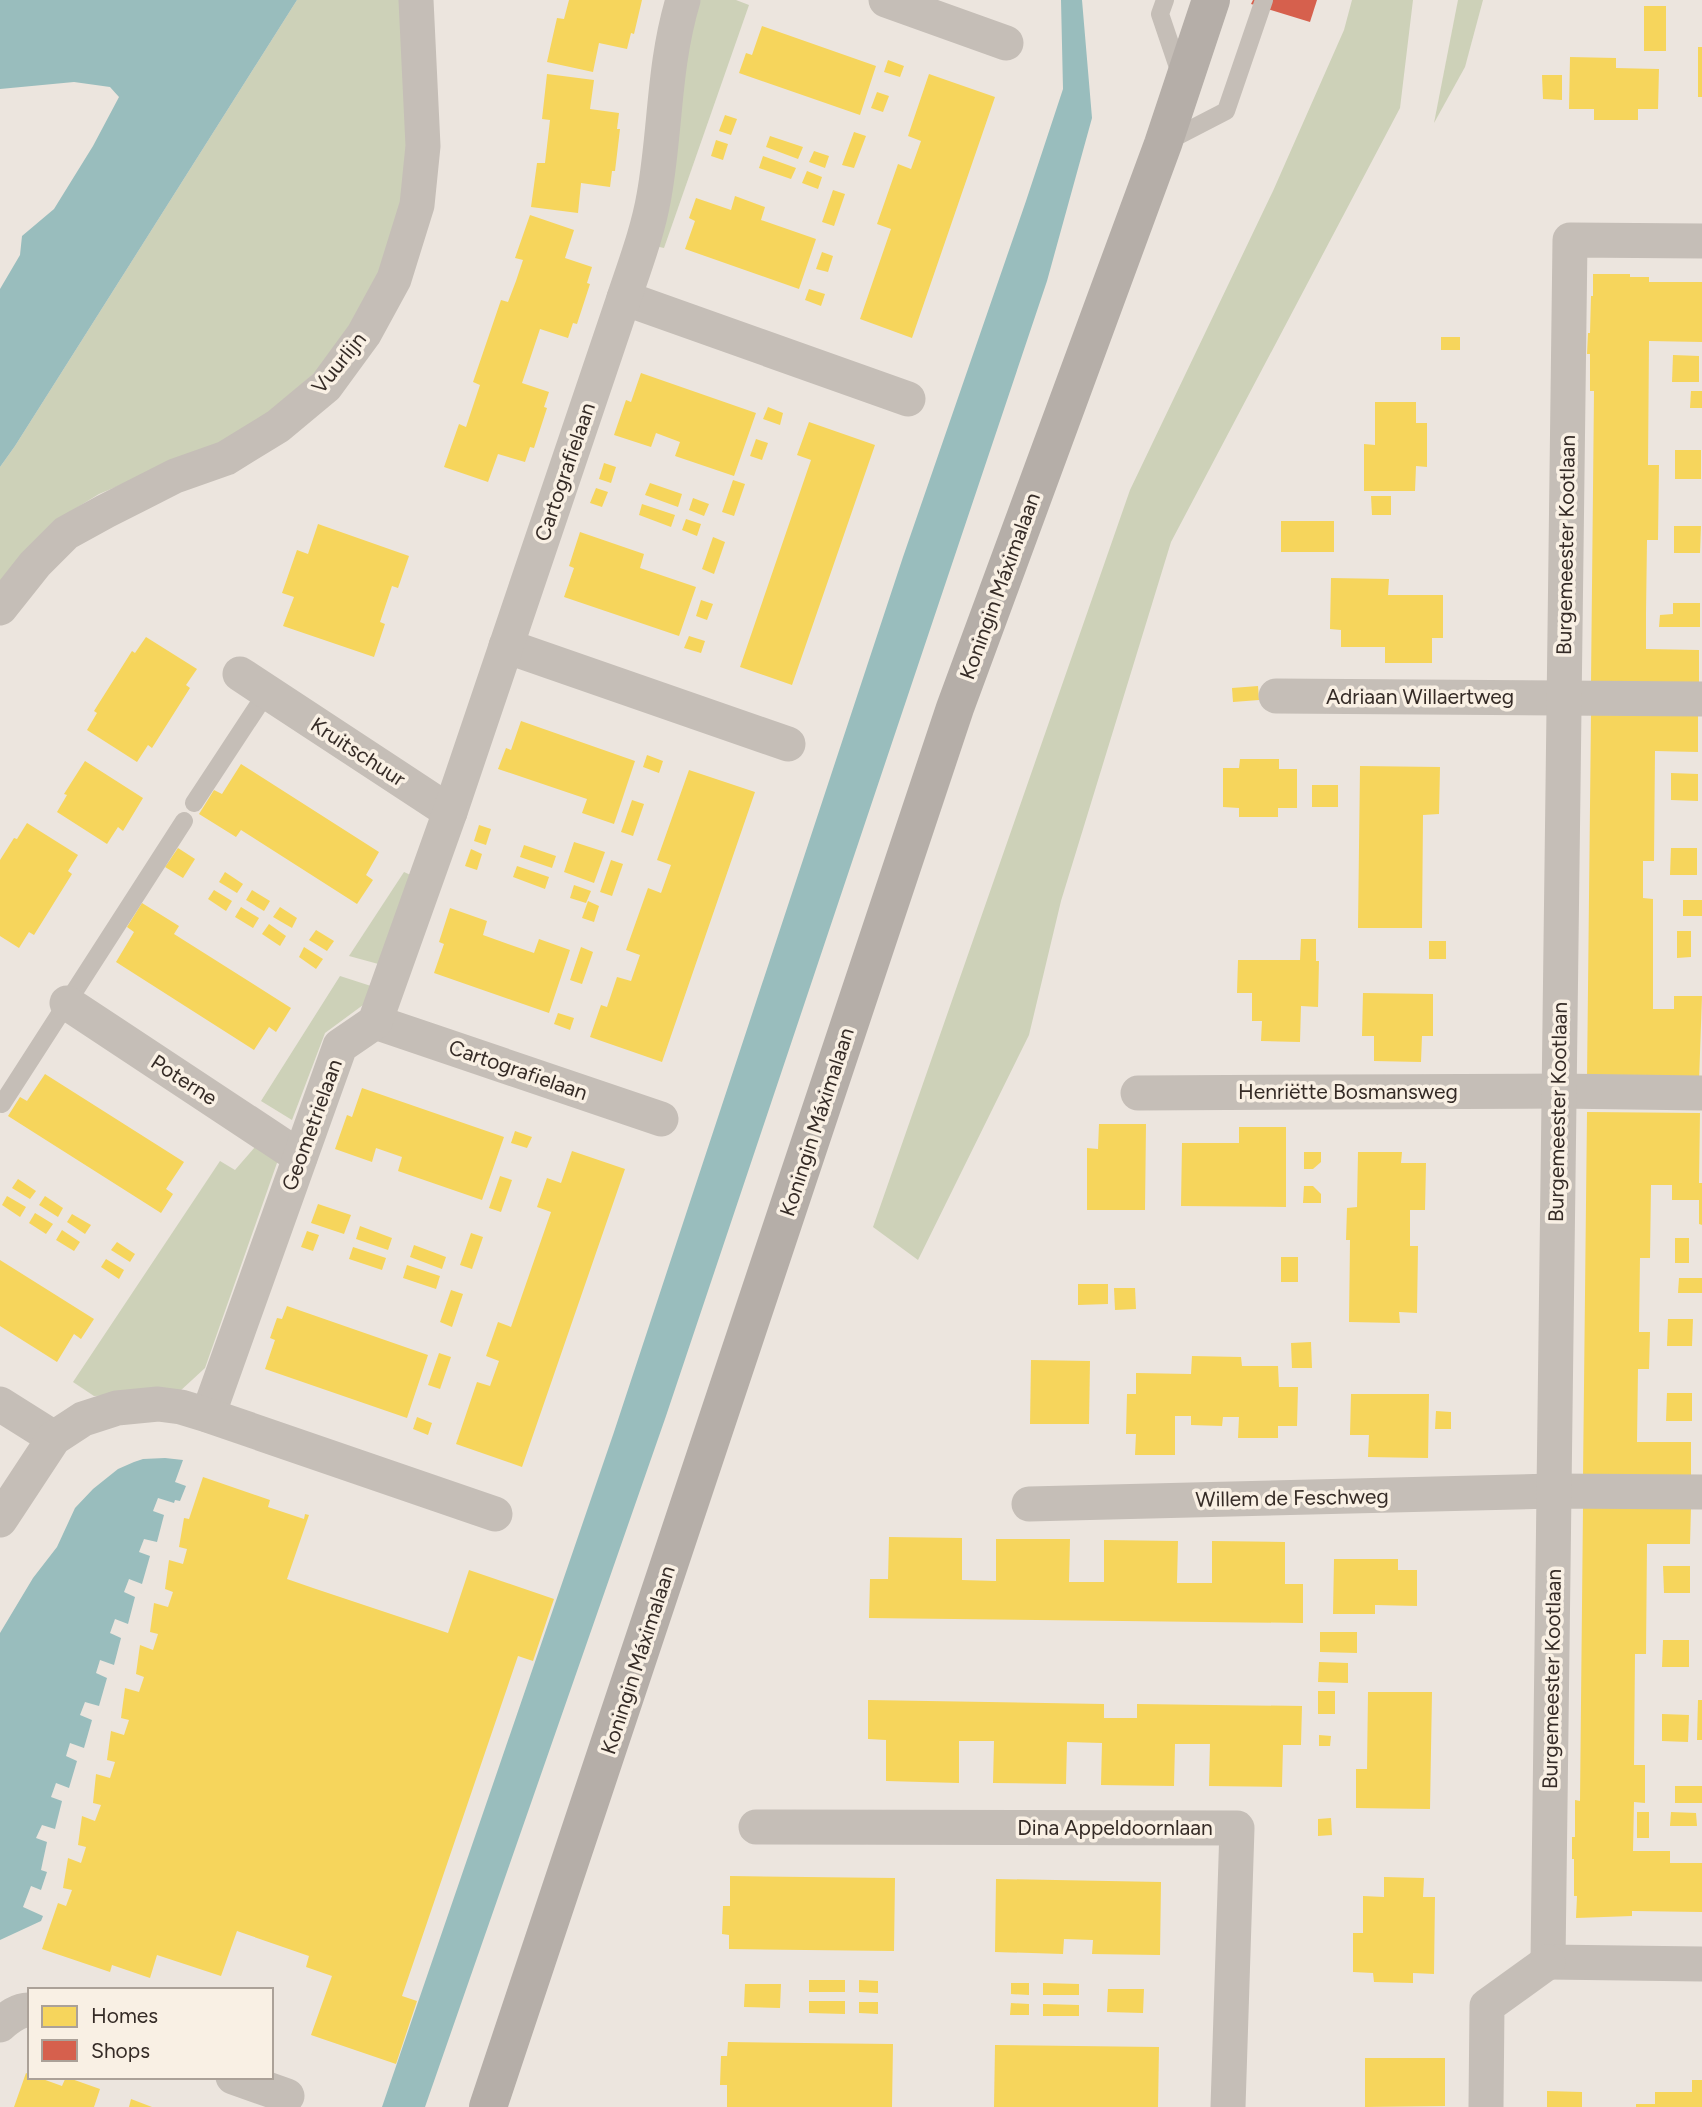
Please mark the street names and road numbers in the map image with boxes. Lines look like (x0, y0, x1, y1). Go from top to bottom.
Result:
street label: Vuurlijn (306, 327, 371, 398)
street label: Cartografielaan (529, 399, 600, 544)
street label: Burgemeester Kootlaan (1551, 435, 1580, 655)
street label: Koningin Máximalaan (954, 489, 1045, 683)
street label: Adriaan Willaertweg (1326, 684, 1514, 709)
street label: Kruitschuur (306, 712, 410, 791)
street label: Burgemeester Kootlaan (1543, 1002, 1572, 1222)
street label: Koningin Máximalaan (774, 1024, 859, 1219)
street label: Cartografielaan (446, 1034, 591, 1105)
street label: Poterne (147, 1049, 222, 1110)
street label: Geometrielaan (276, 1056, 347, 1194)
street label: Henriëtte Bosmansweg (1238, 1079, 1458, 1104)
street label: Willem de Feschweg (1195, 1483, 1389, 1512)
street label: Koningin Máximalaan (595, 1562, 680, 1757)
street label: Burgemeester Kootlaan (1537, 1569, 1566, 1789)
street label: Dina Appeldoornlaan (1017, 1815, 1213, 1840)

